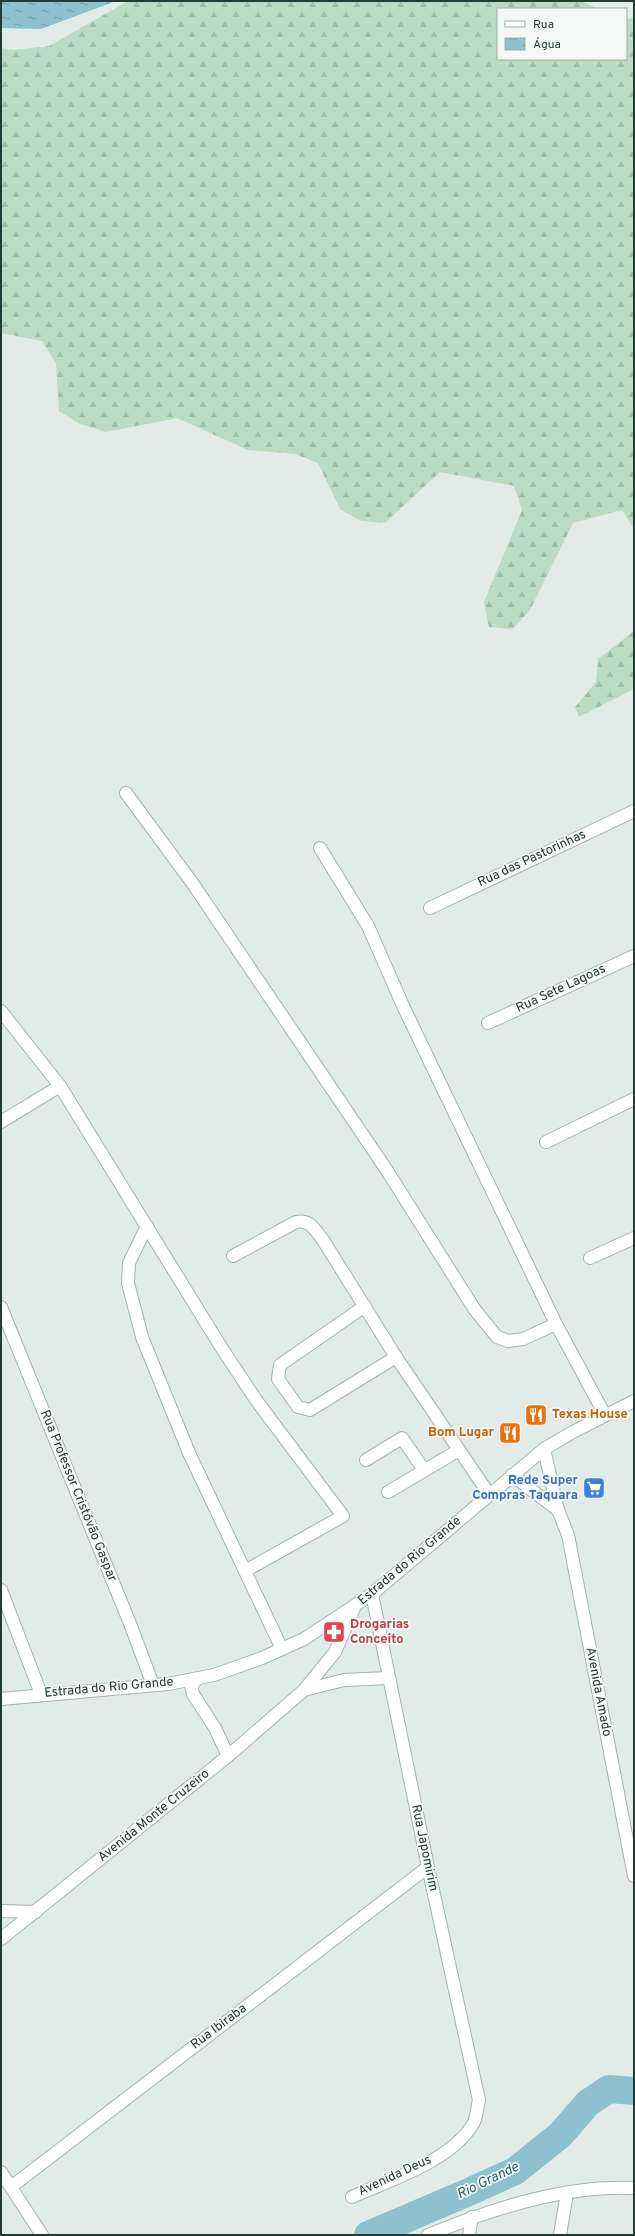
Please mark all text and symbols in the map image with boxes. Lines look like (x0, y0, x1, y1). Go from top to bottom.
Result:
legend (497, 8, 627, 60)
text: Rua (533, 17, 554, 33)
text: Água (533, 37, 561, 53)
street label: Rua das Pastorinhas (475, 827, 589, 891)
street label: Rua Sete Lagoas (514, 961, 608, 1017)
restaurant icon: Texas House (523, 1402, 549, 1428)
place label: Texas House (552, 1407, 628, 1423)
street label: Rua Professor Cristóvão Gaspar (36, 1408, 120, 1584)
restaurant icon: Bom Lugar (497, 1420, 523, 1446)
place label: Bom Lugar (428, 1425, 495, 1441)
place label: Rede Super Compras Taquara (472, 1473, 579, 1504)
supermarket icon: Rede Super Compras Taquara (581, 1475, 607, 1501)
street label: Estrada do Rio Grande (355, 1513, 465, 1609)
place label: Drogarias Conceito (350, 1617, 409, 1648)
pharmacy icon: Drogarias Conceito (321, 1619, 347, 1645)
street label: Avenida Amado (581, 1646, 615, 1738)
street label: Estrada do Rio Grande (44, 1674, 174, 1702)
street label: Avenida Monte Cruzeiro (95, 1766, 213, 1866)
street label: Rua Japomirim (407, 1803, 441, 1893)
street label: Rua Ibiraba (188, 2001, 250, 2053)
street label: Avenida Deus (356, 2152, 434, 2200)
water label: Rio Grande (454, 2158, 523, 2203)

